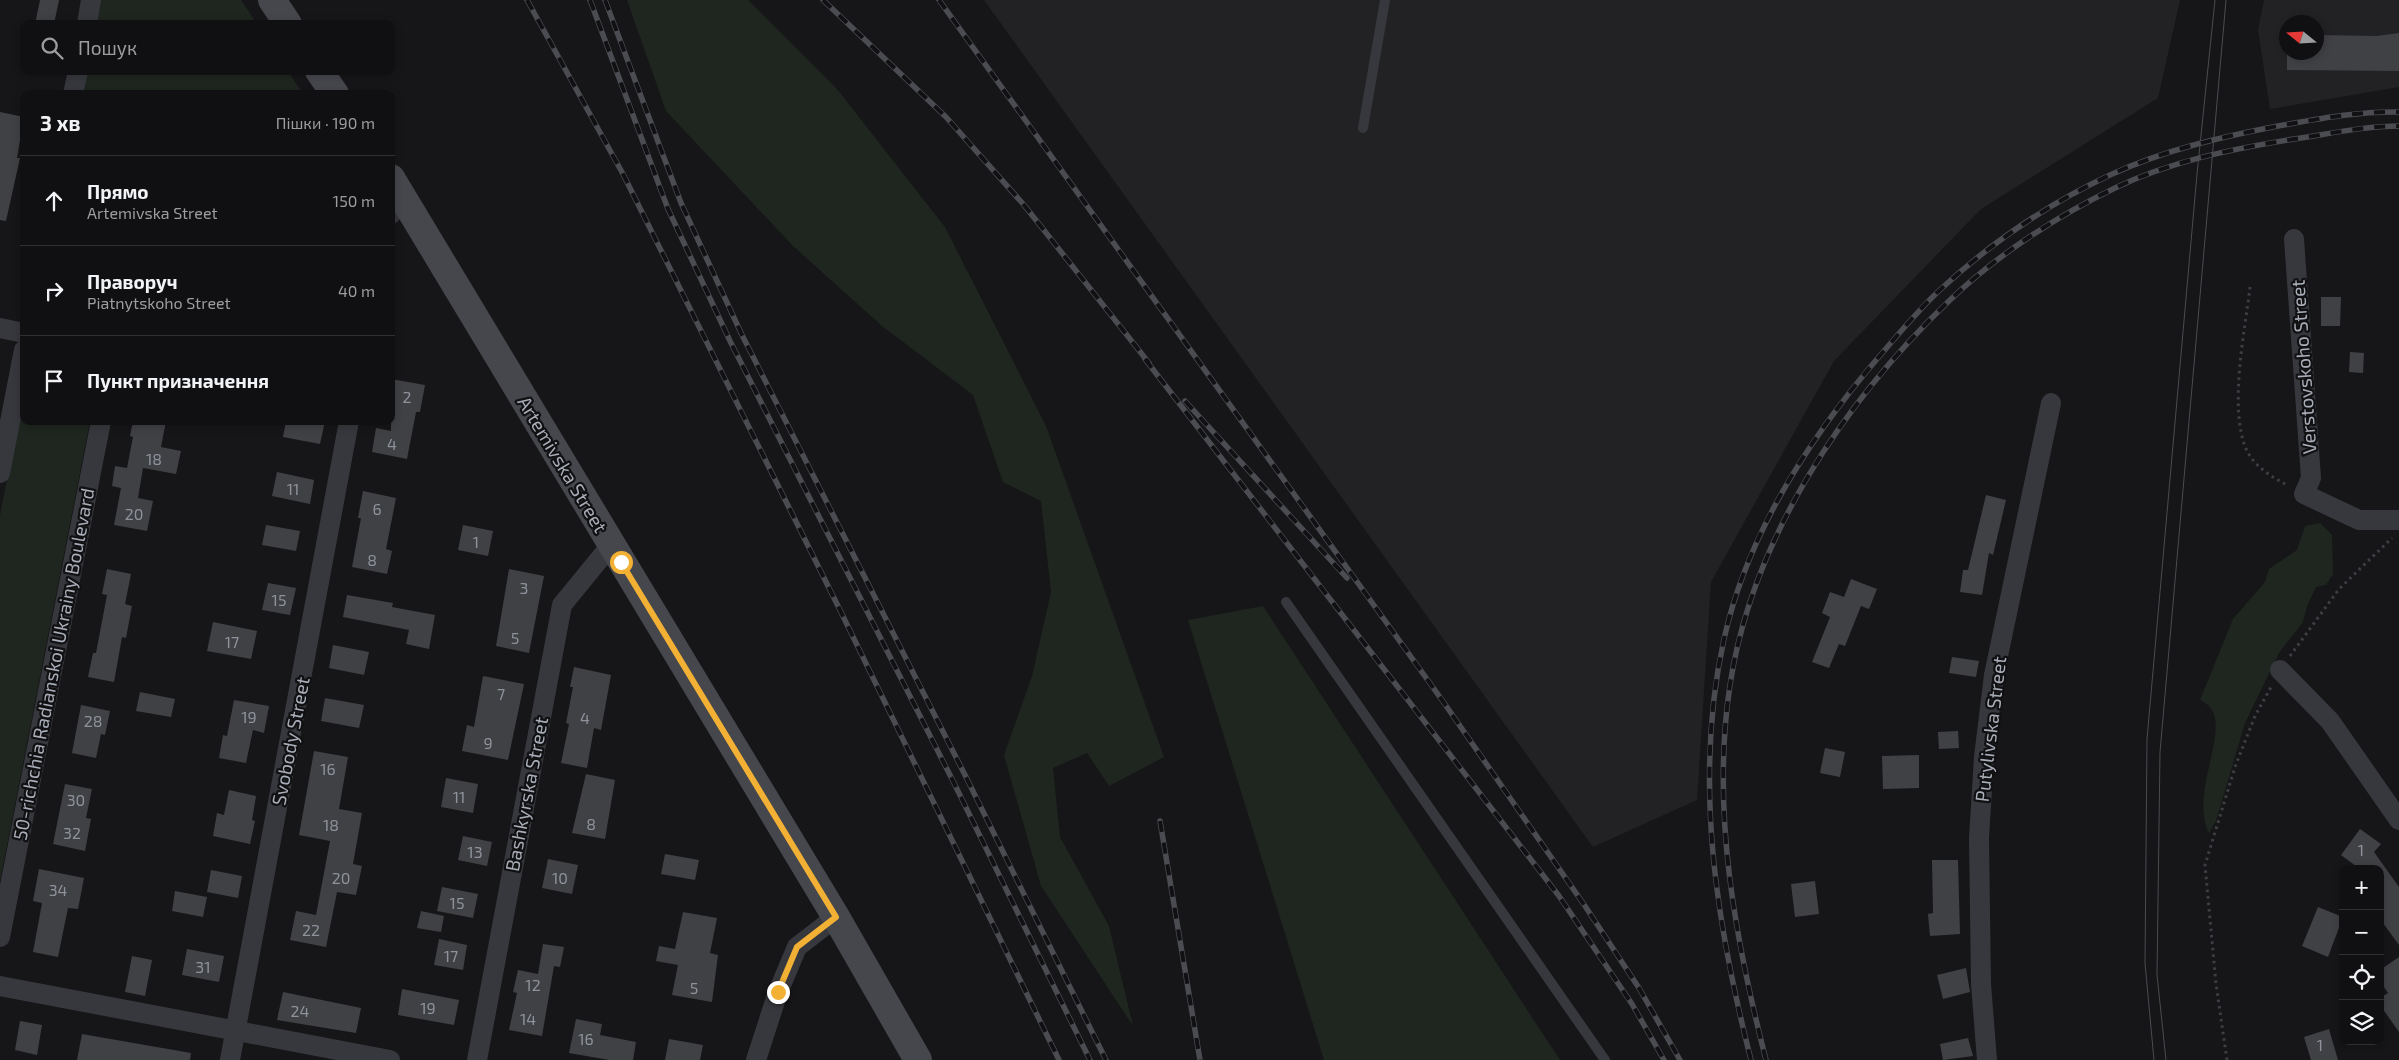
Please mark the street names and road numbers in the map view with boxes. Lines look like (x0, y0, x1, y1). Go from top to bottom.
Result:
street label: Verstovskoho Street (2285, 279, 2321, 455)
street label: Artemivska Street (513, 392, 613, 536)
street label: 50-richchia Radianskoi Ukrainy Boulevard (8, 486, 98, 842)
street label: Putylivska Street (1970, 655, 2010, 803)
street label: Svobody Street (266, 675, 314, 807)
street label: Bashkyrska Street (500, 715, 552, 873)

